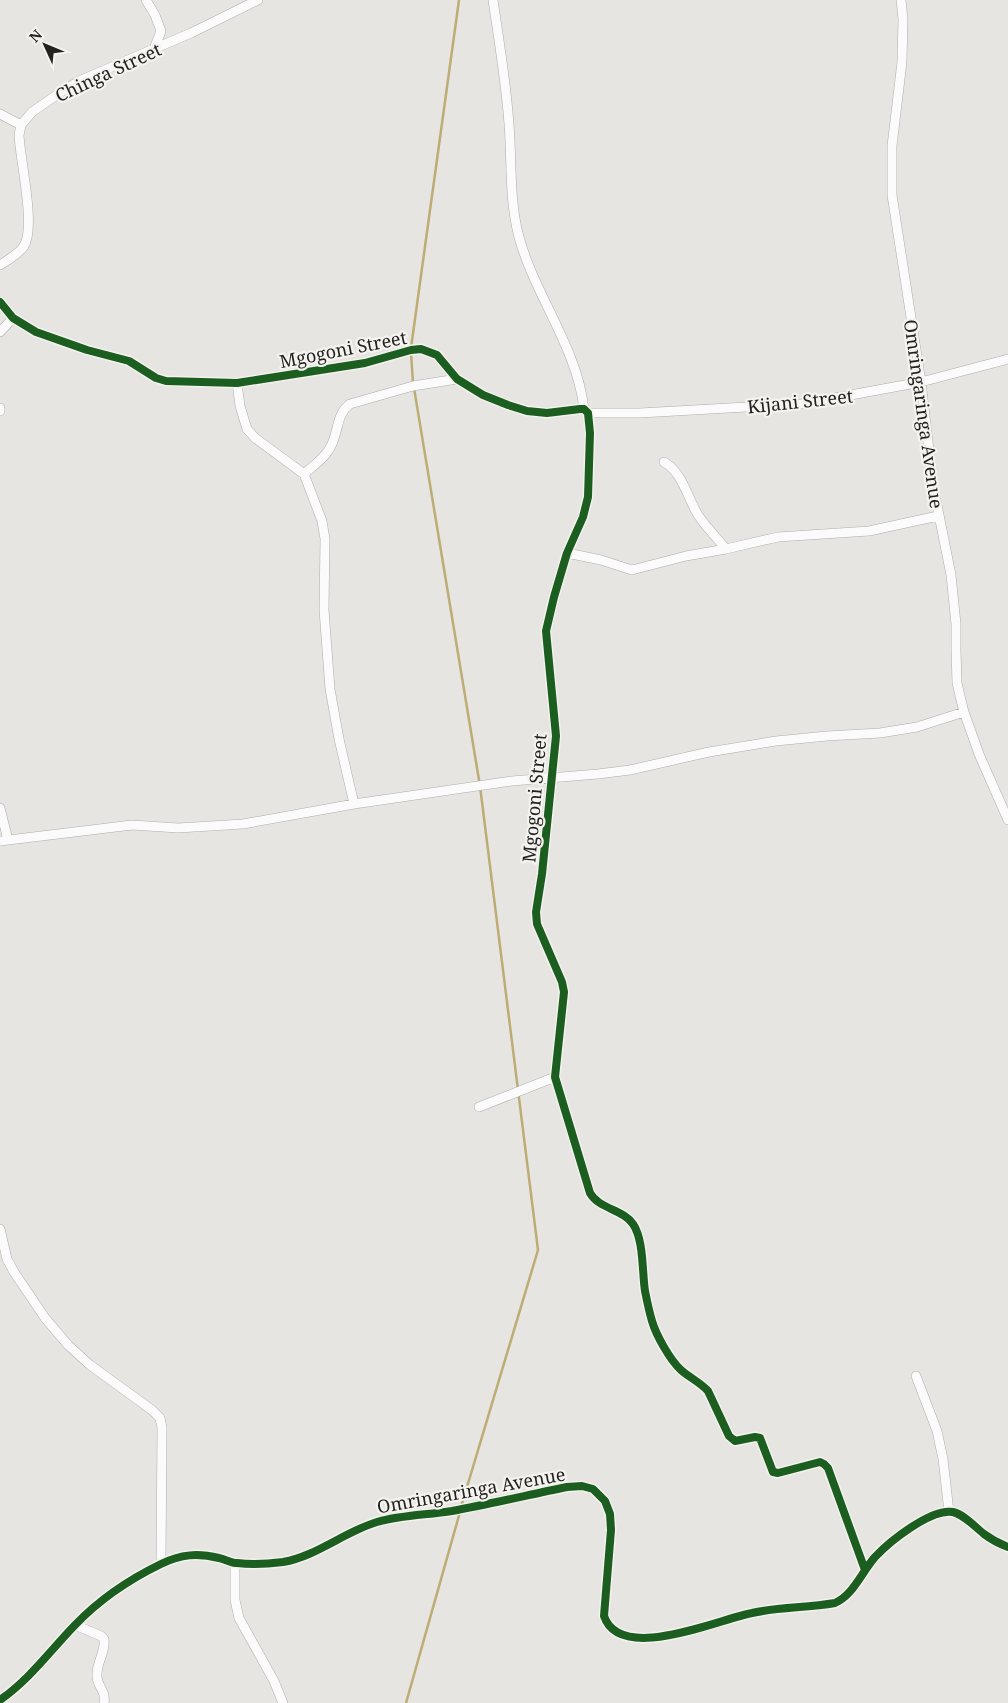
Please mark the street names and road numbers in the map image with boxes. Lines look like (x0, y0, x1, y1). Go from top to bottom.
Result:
street label: Chinga Street (51, 37, 165, 107)
street label: Omringaringa Avenue (899, 318, 949, 510)
street label: Mgogoni Street (277, 325, 409, 373)
street label: Kijani Street (746, 384, 854, 418)
street label: Mgogoni Street (516, 733, 552, 863)
street label: Omringaringa Avenue (375, 1462, 567, 1518)

